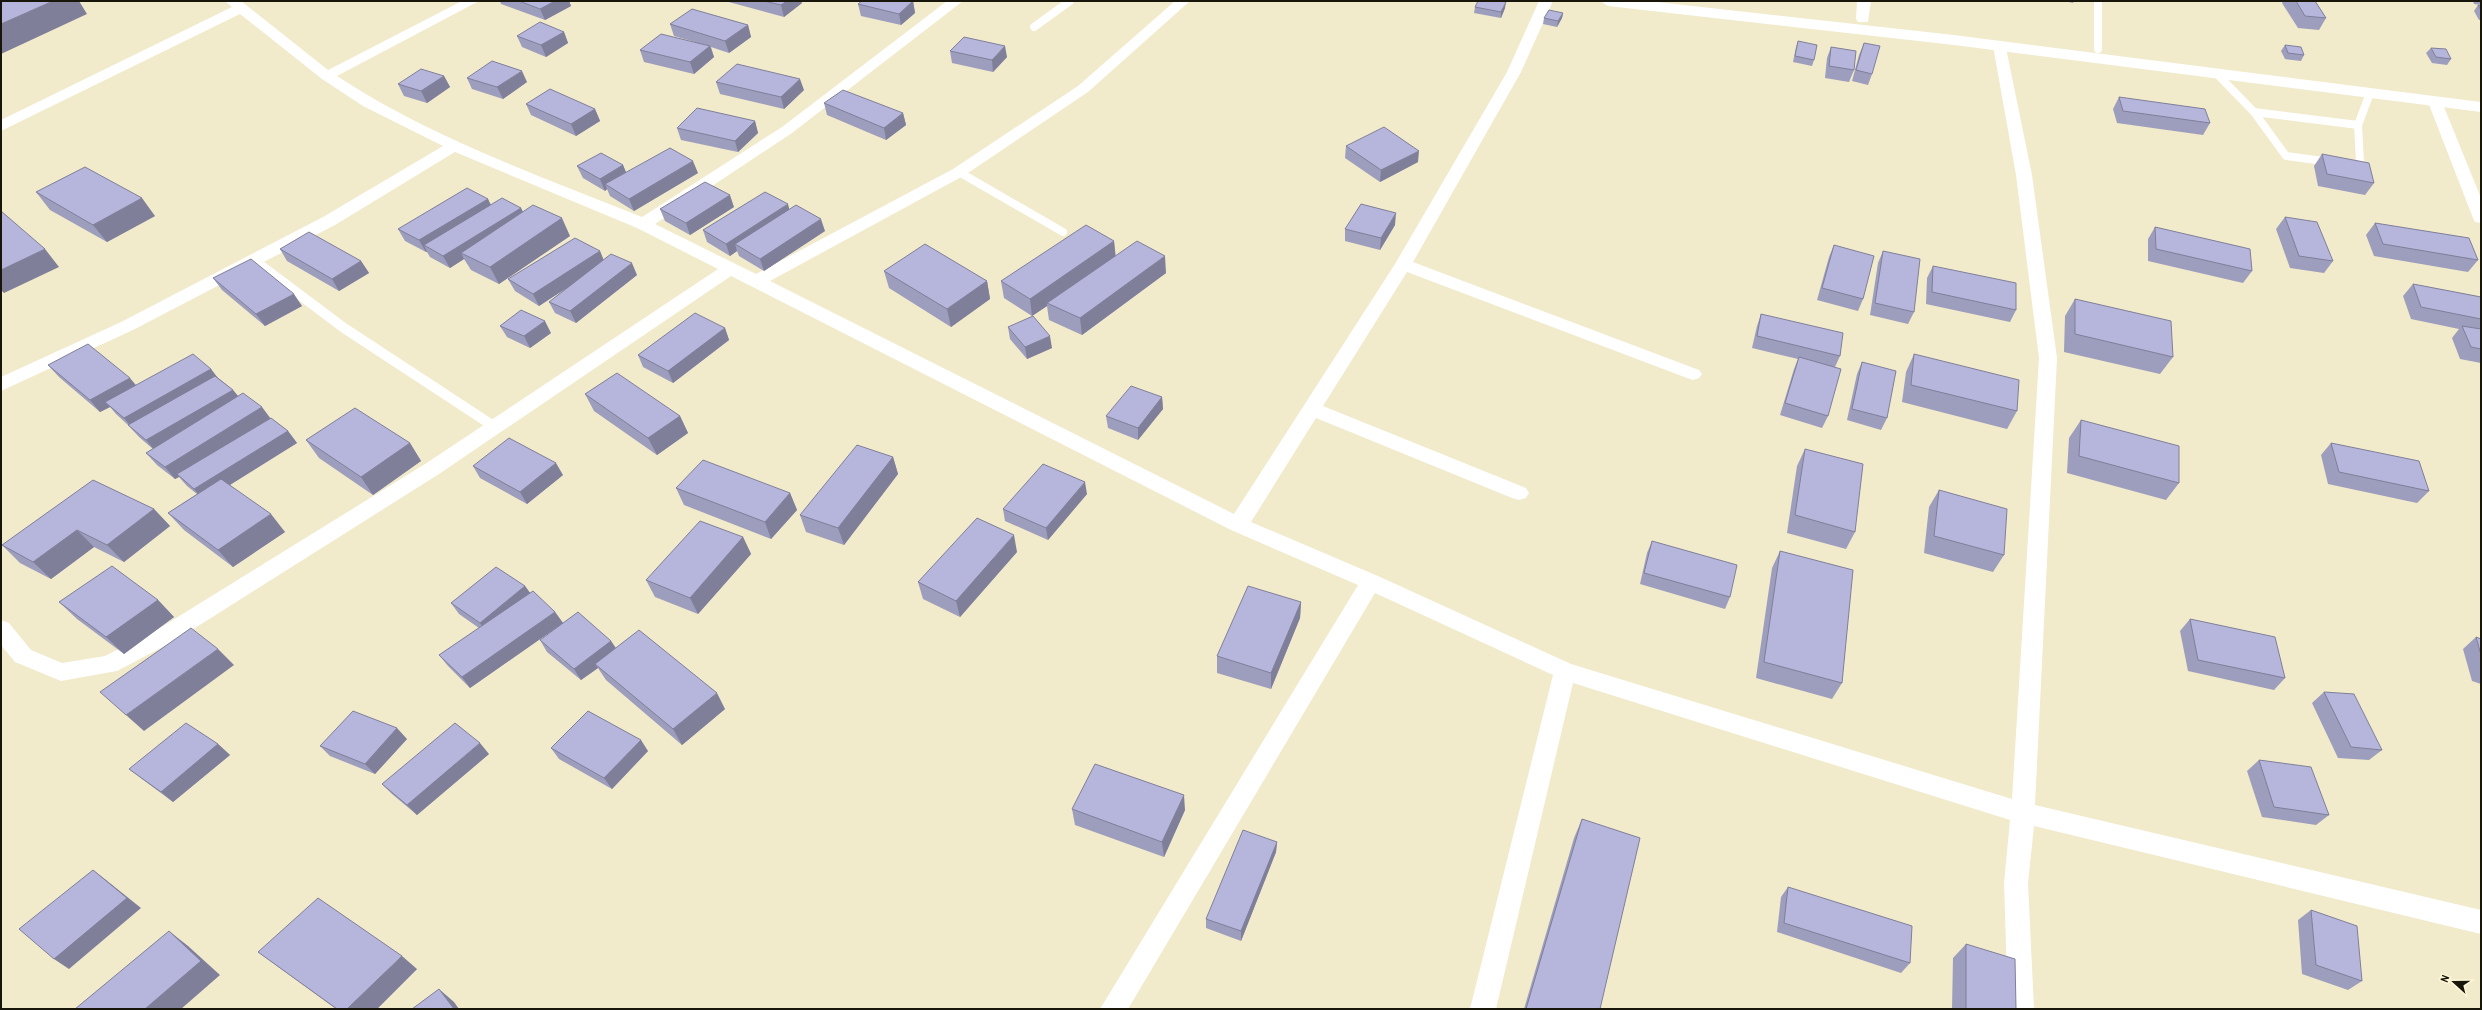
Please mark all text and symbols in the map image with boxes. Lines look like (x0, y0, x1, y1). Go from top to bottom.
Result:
north arrow (2434, 962, 2474, 1002)
text: N (2437, 973, 2452, 984)

